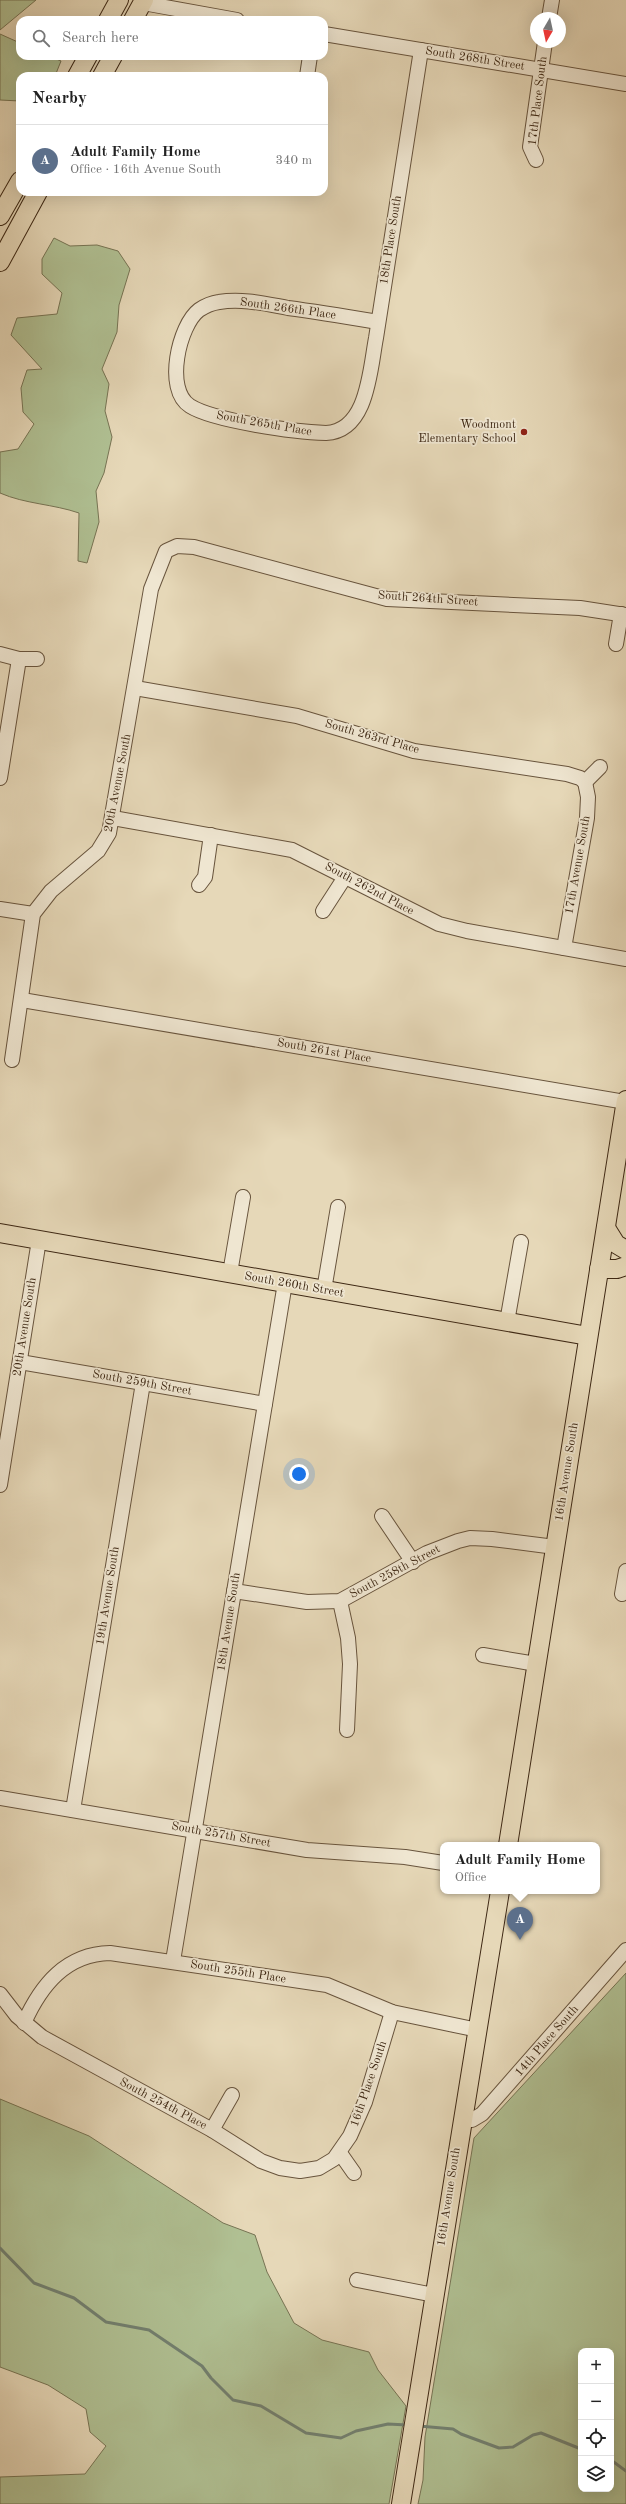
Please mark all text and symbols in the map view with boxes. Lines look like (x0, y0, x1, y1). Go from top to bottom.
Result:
north arrow (530, 12, 566, 48)
search box (16, 16, 328, 60)
icon: search (30, 27, 52, 49)
text: Search here (62, 31, 139, 46)
street label: South 268th Street (424, 45, 526, 73)
street label: 17th Place South (527, 55, 549, 146)
text: Nearby (32, 90, 87, 107)
text: Adult Family Home (70, 145, 201, 160)
text: A (40, 154, 50, 167)
text: 340 m (275, 154, 312, 167)
text: Office · 16th Avenue South (70, 163, 221, 176)
street label: 18th Place South (378, 194, 404, 285)
street label: South 266th Place (239, 296, 337, 322)
street label: South 265th Place (215, 409, 313, 438)
place label: Woodmont Elementary School (418, 419, 516, 445)
marker: Woodmont Elementary School (519, 427, 529, 437)
street label: South 264th Street (377, 590, 479, 608)
street label: South 263rd Place (324, 718, 421, 756)
street label: 20th Avenue South (103, 732, 134, 833)
street label: 17th Avenue South (563, 814, 593, 915)
street label: South 262nd Place (322, 860, 416, 918)
street label: South 261st Place (276, 1037, 373, 1065)
street label: South 260th Street (243, 1270, 345, 1300)
street label: 20th Avenue South (11, 1276, 39, 1377)
street label: South 259th Street (91, 1367, 193, 1398)
street label: 16th Avenue South (553, 1421, 581, 1522)
your location (289, 1464, 309, 1484)
street label: South 258th Street (347, 1542, 442, 1601)
street label: 19th Avenue South (94, 1545, 122, 1646)
street label: 18th Avenue South (215, 1571, 243, 1672)
street label: South 257th Street (170, 1819, 272, 1850)
popup (440, 1842, 600, 1894)
text: Adult Family Home (455, 1853, 585, 1868)
text: Office (455, 1871, 487, 1884)
pin: A (507, 1907, 533, 1940)
street label: South 255th Place (189, 1958, 287, 1986)
street label: 14th Place South (513, 2003, 581, 2079)
street label: 16th Place South (349, 2039, 389, 2128)
street label: South 254th Place (117, 2075, 210, 2132)
street label: 16th Avenue South (435, 2146, 463, 2247)
map controls (578, 2348, 614, 2492)
button: + (578, 2348, 614, 2384)
button: − (578, 2384, 614, 2420)
button: locate (578, 2420, 614, 2456)
button: layers (578, 2456, 614, 2492)

